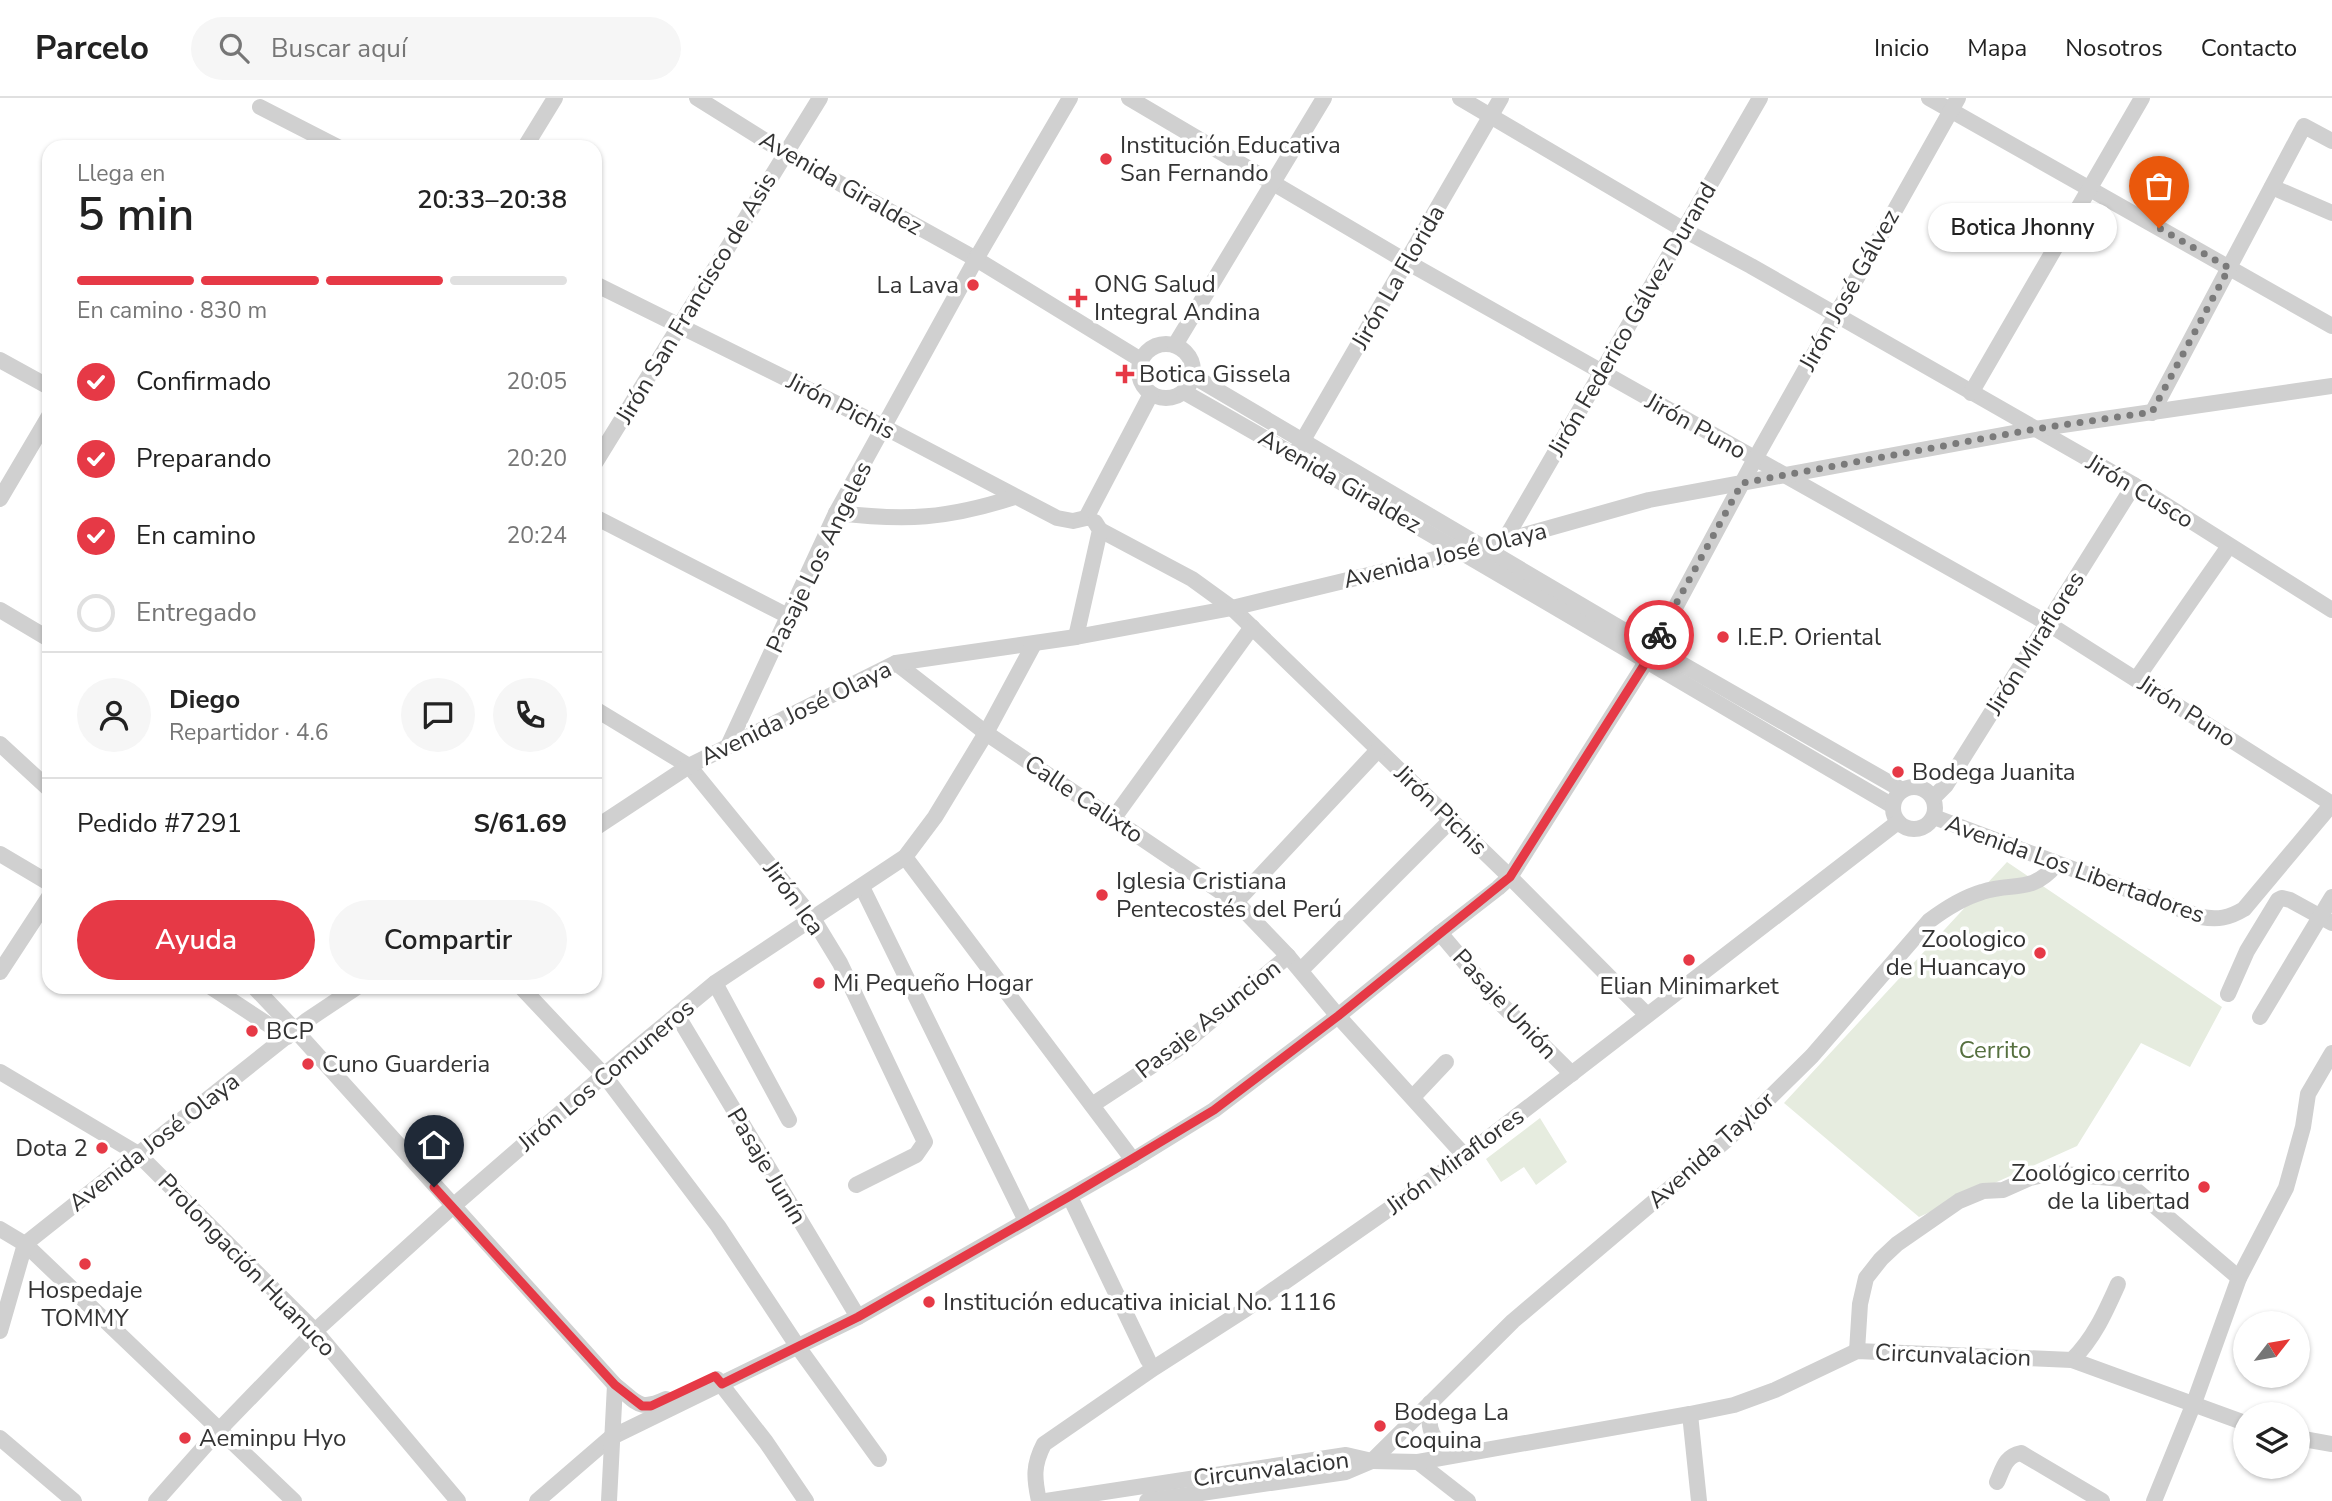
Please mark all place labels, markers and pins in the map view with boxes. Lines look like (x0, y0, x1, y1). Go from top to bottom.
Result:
place label: Institución Educativa San Fernando (1120, 129, 1341, 189)
marker: Institución Educativa San Fernando (1098, 151, 1114, 167)
pin (2129, 156, 2189, 228)
callout: Botica Jhonny (1928, 204, 2117, 252)
place label: ONG Salud Integral Andina (1094, 268, 1260, 328)
place label: La Lava (877, 269, 959, 301)
marker: La Lava (965, 277, 981, 293)
marker: ONG Salud Integral Andina (1068, 288, 1088, 308)
place label: Botica Gissela (1139, 358, 1291, 390)
marker: Botica Gissela (1117, 366, 1133, 382)
place label: I.E.P. Oriental (1737, 621, 1881, 653)
marker: I.E.P. Oriental (1715, 629, 1731, 645)
place label: Bodega Juanita (1912, 756, 2076, 788)
marker: Bodega Juanita (1890, 764, 1906, 780)
place label: Iglesia Cristiana Pentecostés del Perú (1116, 865, 1342, 925)
marker: Iglesia Cristiana Pentecostés del Perú (1094, 887, 1110, 903)
place label: Zoologico de Huancayo (1886, 923, 2026, 983)
marker: Zoologico de Huancayo (2032, 945, 2048, 961)
marker: Elian Minimarket (1681, 952, 1697, 968)
place label: Mi Pequeño Hogar (833, 967, 1033, 999)
place label: Elian Minimarket (1599, 970, 1779, 1002)
marker: Mi Pequeño Hogar (811, 975, 827, 991)
place label: BCP (266, 1015, 314, 1047)
marker: BCP (244, 1023, 260, 1039)
place label: Cuno Guarderia (322, 1048, 490, 1080)
marker: Cuno Guarderia (300, 1056, 316, 1072)
pin (404, 1115, 464, 1187)
place label: Dota 2 (15, 1132, 88, 1164)
marker: Dota 2 (94, 1140, 110, 1156)
place label: Zoológico cerrito de la libertad (2011, 1157, 2190, 1217)
marker: Zoológico cerrito de la libertad (2196, 1179, 2212, 1195)
marker: Hospedaje TOMMY (77, 1256, 93, 1272)
place label: Hospedaje TOMMY (27, 1274, 143, 1334)
place label: Institución educativa inicial No. 1116 (943, 1286, 1336, 1318)
marker: Institución educativa inicial No. 1116 (921, 1294, 937, 1310)
place label: Bodega La Coquina (1394, 1396, 1509, 1456)
marker: Bodega La Coquina (1372, 1418, 1388, 1434)
place label: Aeminpu Hyo (199, 1422, 346, 1454)
marker: Aeminpu Hyo (177, 1430, 193, 1446)

